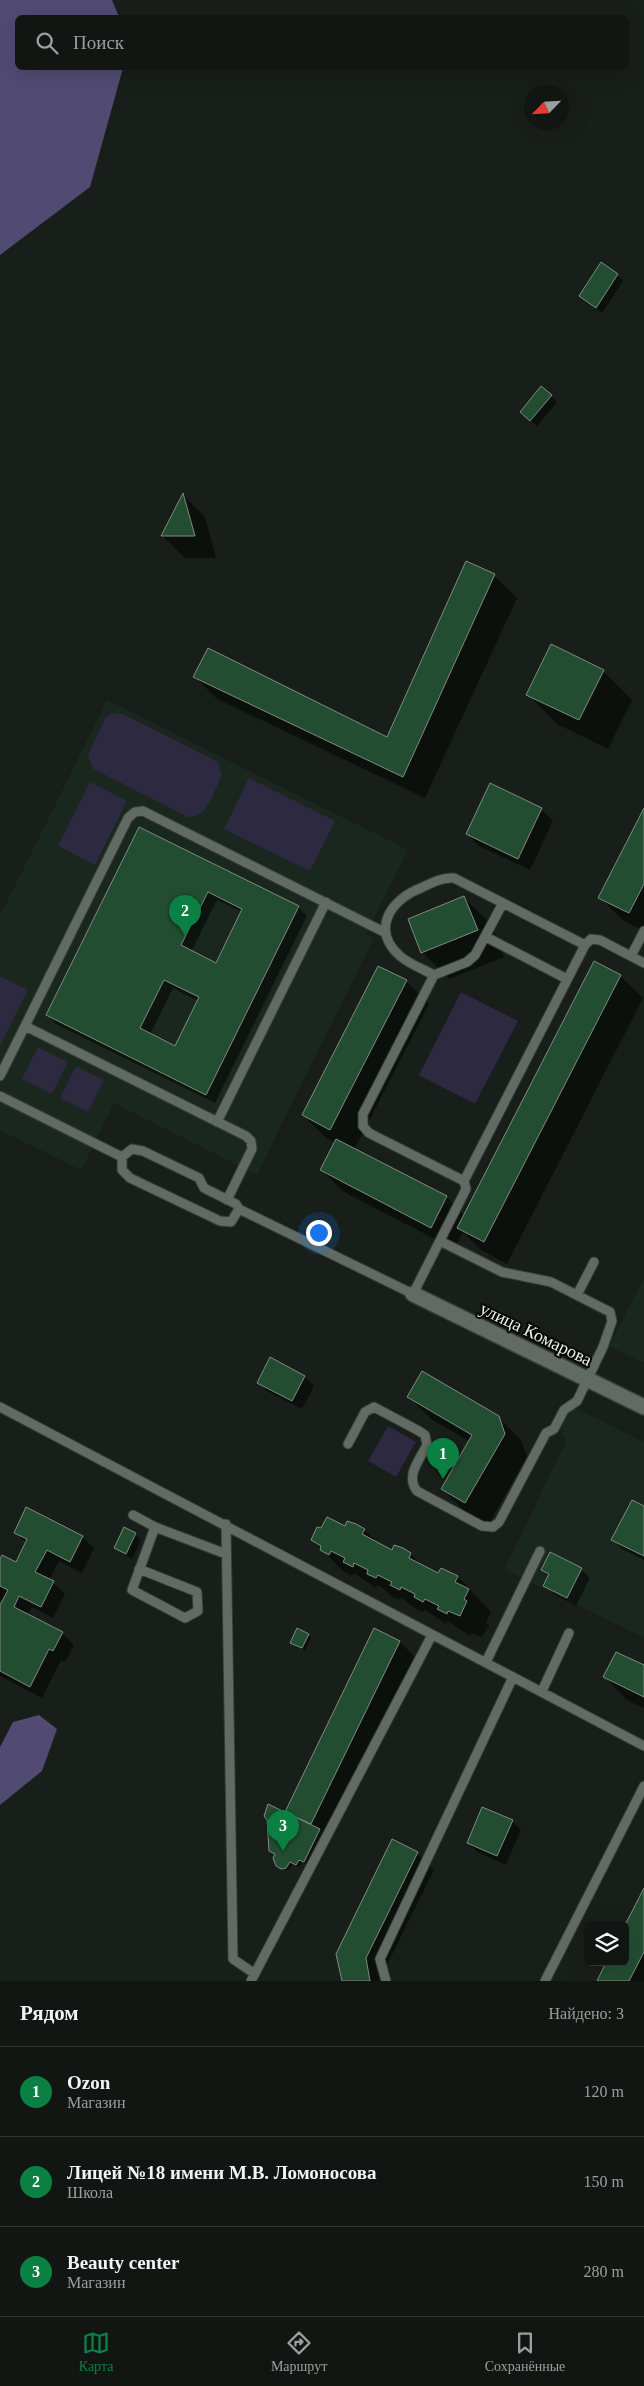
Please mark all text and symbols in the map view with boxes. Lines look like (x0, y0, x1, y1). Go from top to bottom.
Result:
search box (15, 15, 629, 70)
icon: search (33, 29, 61, 57)
text: Поиск (73, 32, 124, 53)
north arrow (524, 85, 569, 130)
pin: 2 (169, 895, 201, 936)
your location (306, 1220, 332, 1246)
street label: улица Комарова (477, 1298, 595, 1370)
pin: 1 (427, 1438, 459, 1479)
pin: 3 (267, 1810, 299, 1851)
map controls (584, 1921, 629, 1966)
button: layers (584, 1921, 629, 1966)
text: Рядом (20, 2001, 79, 2025)
text: Найдено: 3 (549, 2005, 624, 2022)
text: Ozon (67, 2072, 110, 2093)
text: 1 (32, 2083, 40, 2100)
text: 120 m (584, 2083, 624, 2100)
text: Магазин (67, 2094, 125, 2111)
text: Лицей №18 имени М.В. Ломоносова (67, 2162, 377, 2183)
text: 2 (32, 2173, 40, 2190)
text: 150 m (584, 2173, 624, 2190)
text: Школа (67, 2184, 113, 2201)
text: Beauty center (67, 2252, 179, 2273)
text: 3 (32, 2263, 40, 2280)
text: 280 m (584, 2263, 624, 2280)
text: Магазин (67, 2274, 125, 2291)
tab: Карта (79, 2329, 113, 2375)
tab: Маршрут (271, 2329, 327, 2375)
tab: Сохранённые (485, 2329, 565, 2375)

